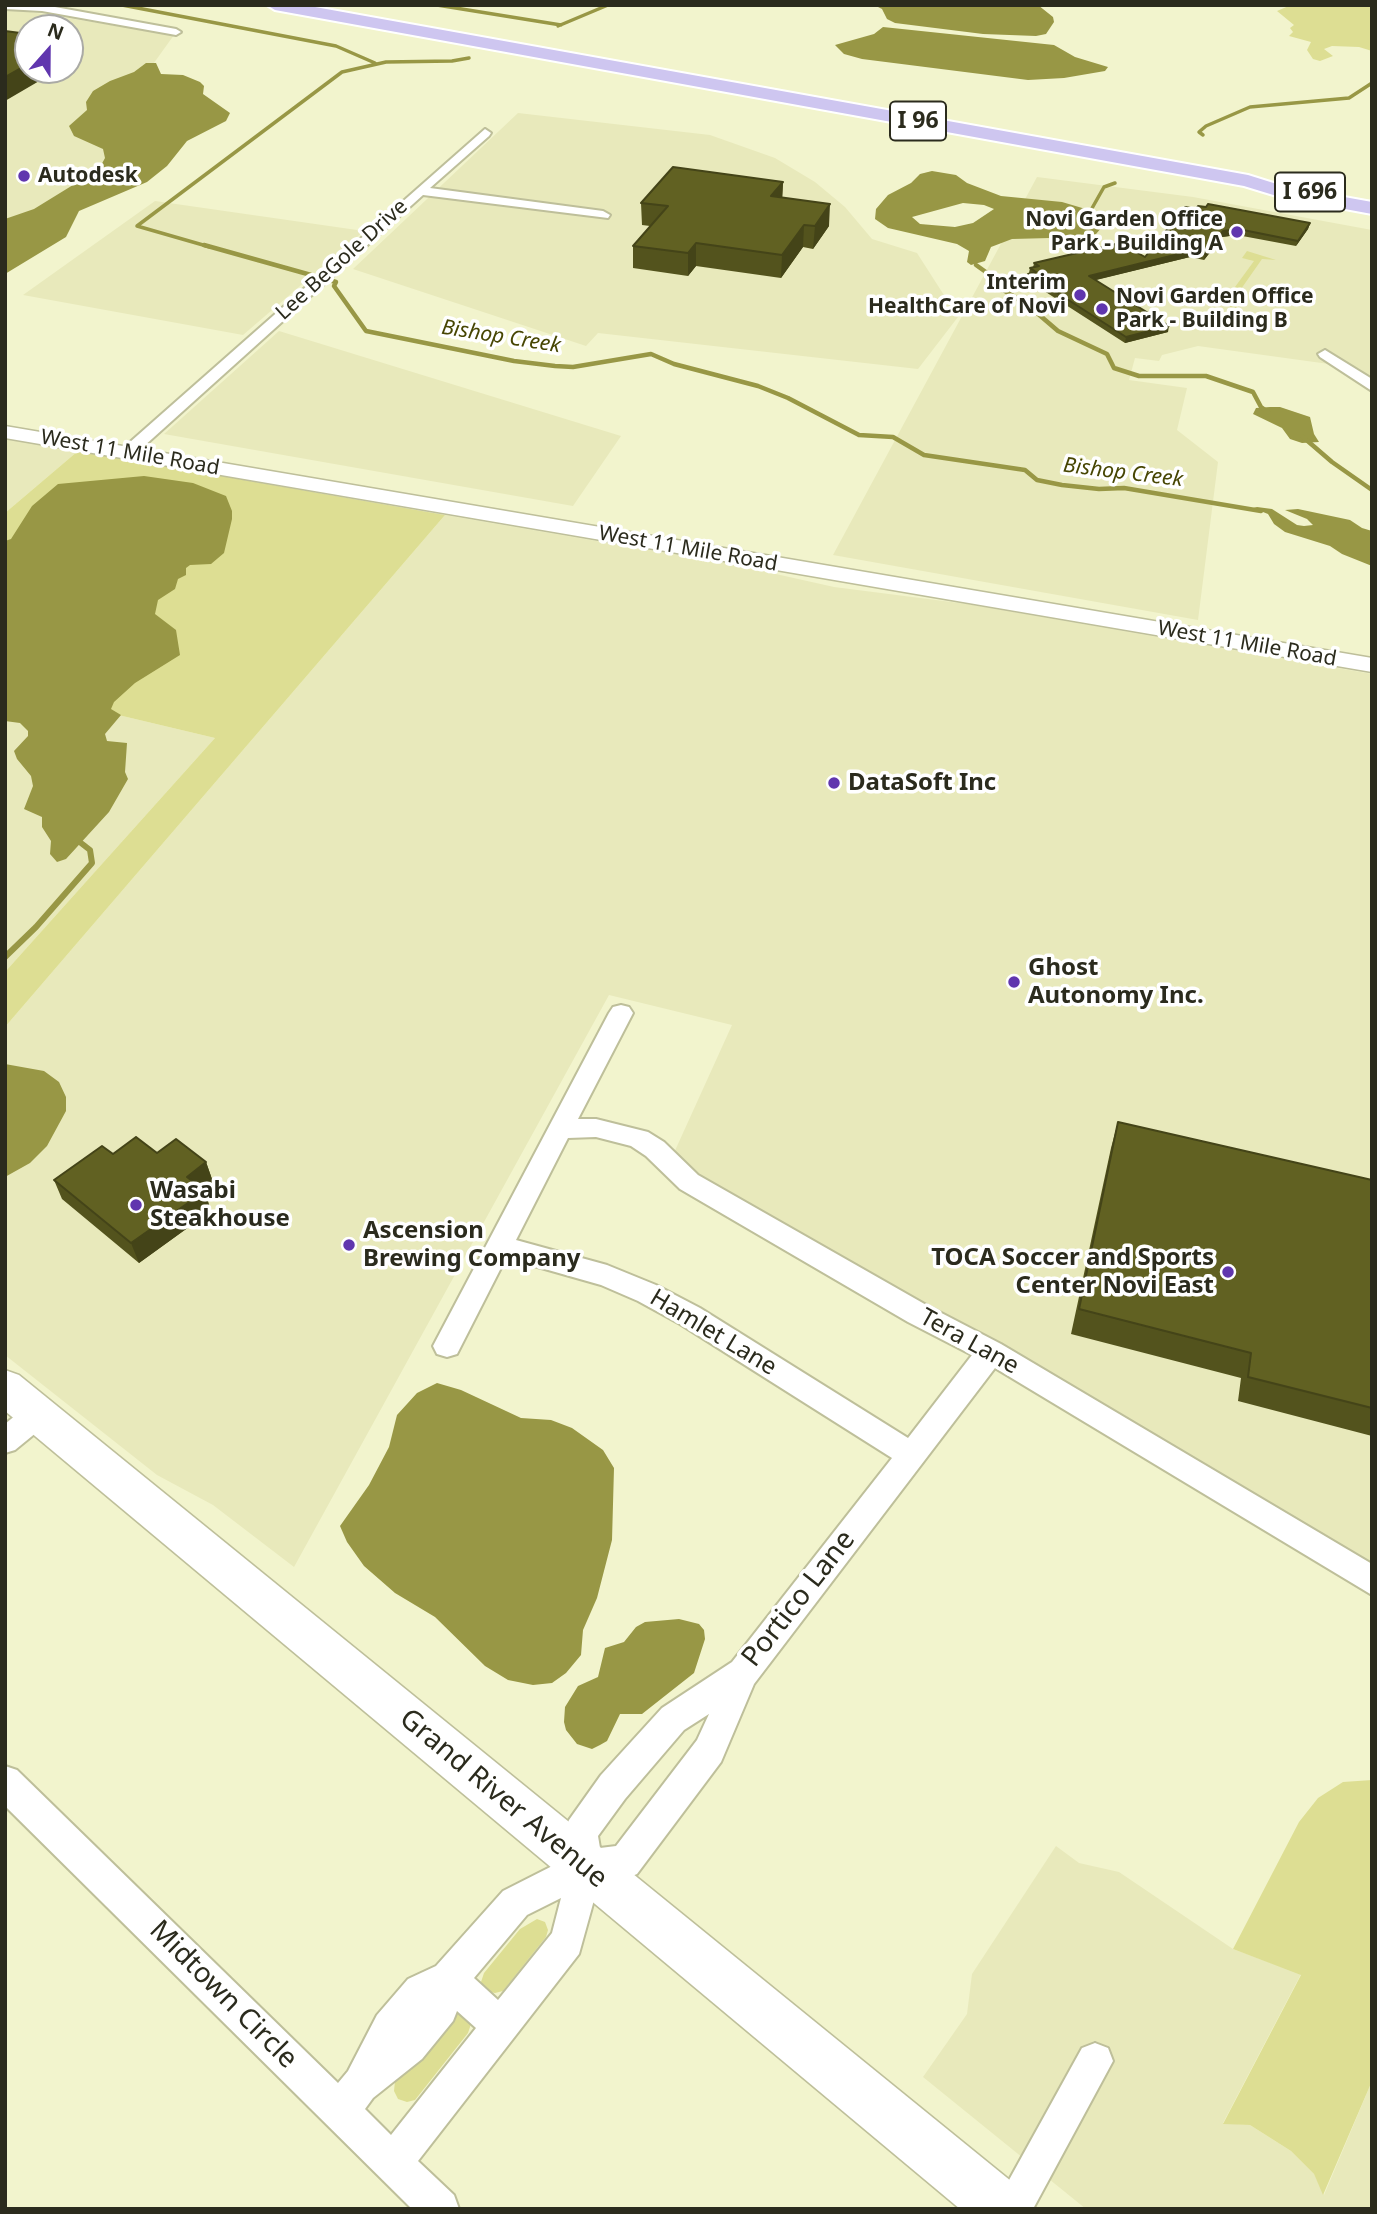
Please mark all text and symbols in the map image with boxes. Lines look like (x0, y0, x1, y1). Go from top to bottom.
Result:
north arrow (14, 14, 84, 84)
text: N (44, 16, 68, 46)
road number: I 96 (890, 102, 946, 140)
place label: Autodesk (38, 163, 138, 189)
marker: Autodesk (16, 168, 32, 184)
road number: I 696 (1275, 172, 1345, 211)
street label: Lee BeGole Drive (271, 194, 413, 326)
place label: Novi Garden Office Park - Building A (1025, 207, 1223, 257)
marker: Novi Garden Office Park - Building A (1229, 224, 1245, 240)
place label: Interim HealthCare of Novi (868, 270, 1066, 320)
place label: Novi Garden Office Park - Building B (1116, 284, 1314, 334)
marker: Interim HealthCare of Novi (1072, 287, 1088, 303)
marker: Novi Garden Office Park - Building B (1094, 301, 1110, 317)
water label: Bishop Creek (440, 315, 562, 359)
street label: West 11 Mile Road (39, 425, 221, 481)
water label: Bishop Creek (1062, 453, 1184, 493)
street label: West 11 Mile Road (597, 521, 779, 577)
street label: West 11 Mile Road (1156, 616, 1338, 672)
place label: DataSoft Inc (848, 769, 996, 797)
marker: DataSoft Inc (826, 775, 842, 791)
place label: Ghost Autonomy Inc. (1028, 954, 1204, 1010)
marker: Ghost Autonomy Inc. (1006, 974, 1022, 990)
place label: Wasabi Steakhouse (150, 1177, 290, 1233)
marker: Wasabi Steakhouse (128, 1197, 144, 1213)
place label: Ascension Brewing Company (363, 1217, 580, 1273)
marker: Ascension Brewing Company (341, 1237, 357, 1253)
place label: TOCA Soccer and Sports Center Novi East (931, 1244, 1214, 1300)
marker: TOCA Soccer and Sports Center Novi East (1220, 1264, 1236, 1280)
street label: Hamlet Lane (644, 1284, 782, 1382)
street label: Tera Lane (914, 1303, 1024, 1381)
street label: Portico Lane (735, 1524, 863, 1674)
street label: Grand River Avenue (392, 1702, 614, 1896)
street label: Midtown Circle (142, 1914, 304, 2076)

